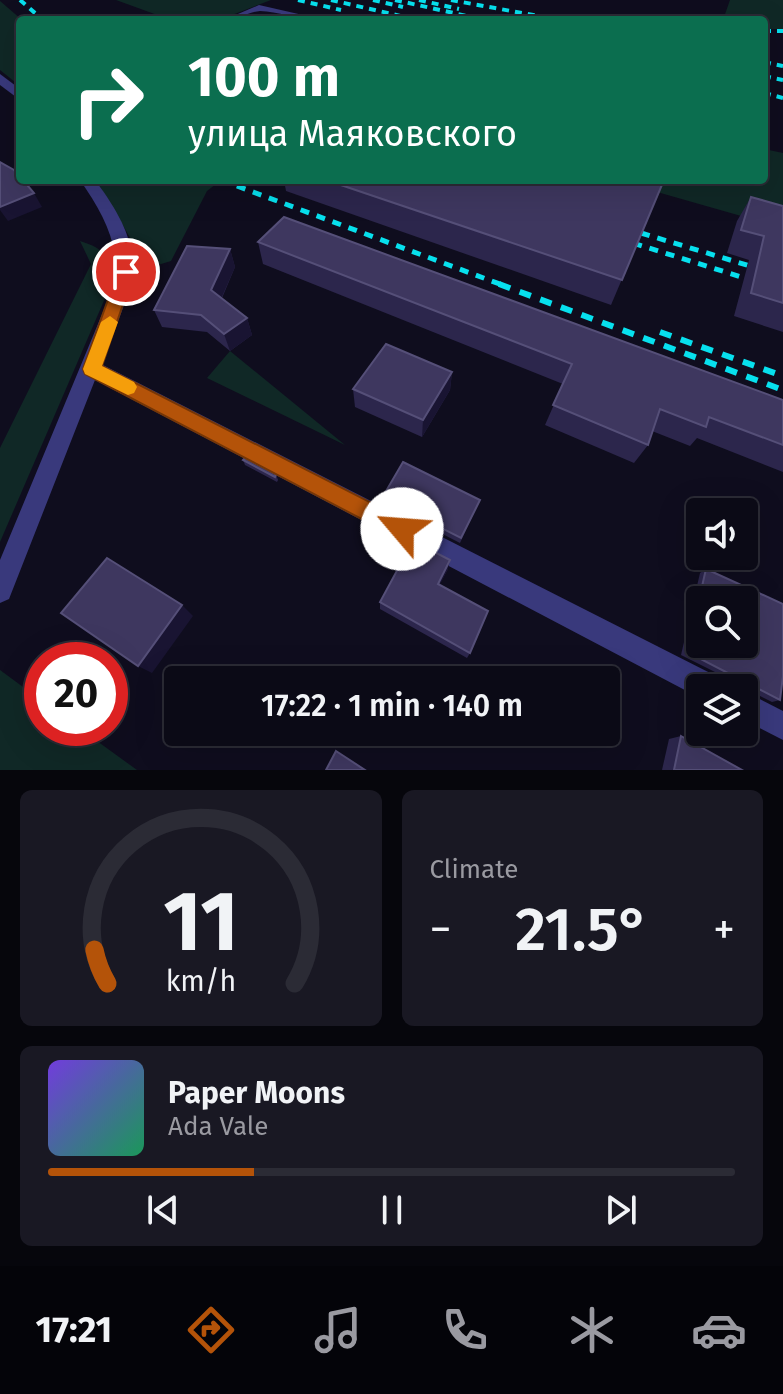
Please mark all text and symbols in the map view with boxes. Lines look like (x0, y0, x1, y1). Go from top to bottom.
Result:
text: 100 m (188, 44, 340, 111)
icon: right (56, 48, 160, 152)
text: улица Маяковского (188, 112, 517, 156)
pin (92, 238, 160, 306)
icon: arrive (104, 250, 148, 294)
position arrow (360, 487, 444, 571)
map controls (686, 498, 758, 746)
button: sound (686, 498, 758, 570)
button: search (686, 586, 758, 658)
speed limit sign: 20 (24, 642, 128, 746)
button: layers (686, 674, 758, 746)
text: 17:22 · 1 min · 140 m (261, 688, 523, 724)
text: Climate (430, 854, 518, 885)
text: 11 (163, 872, 239, 972)
text: 21.5° (515, 894, 649, 966)
text: − (430, 903, 452, 956)
text: + (713, 903, 735, 956)
text: km/h (165, 964, 236, 999)
text: Paper Moons (168, 1075, 345, 1111)
text: Ada Vale (168, 1111, 268, 1142)
icon: previous (141, 1188, 185, 1232)
icon: pause (370, 1188, 414, 1232)
icon: next (599, 1188, 643, 1232)
icon: directions (183, 1302, 239, 1358)
icon: music (310, 1302, 366, 1358)
icon: phone (437, 1302, 493, 1358)
icon: climate (564, 1302, 620, 1358)
icon: car (691, 1302, 747, 1358)
text: 17:21 (36, 1308, 112, 1352)

